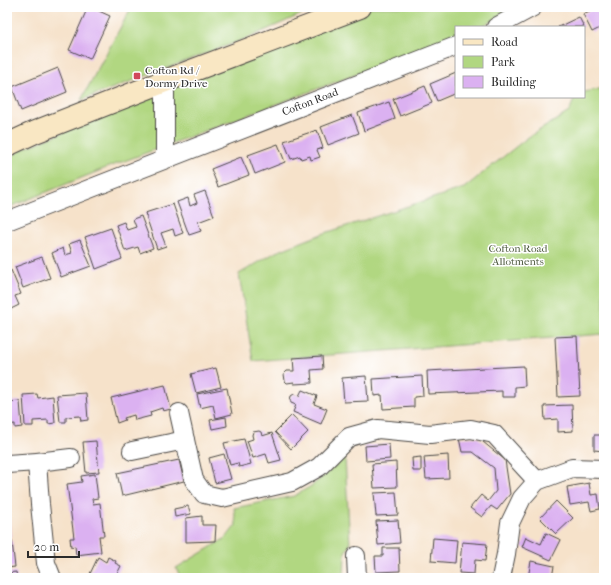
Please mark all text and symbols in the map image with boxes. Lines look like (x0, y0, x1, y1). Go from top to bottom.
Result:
legend (455, 26, 585, 98)
text: Road (491, 35, 518, 49)
text: Park (491, 55, 516, 69)
place label: Cofton Rd / Dormy Drive (145, 64, 208, 90)
marker: Cofton Rd / Dormy Drive (132, 71, 142, 81)
text: Building (491, 75, 536, 89)
street label: Cofton Road (280, 85, 341, 119)
park label: Cofton Road Allotments (488, 242, 549, 268)
scale bar (28, 533, 79, 559)
text: 20 m (34, 540, 59, 554)

